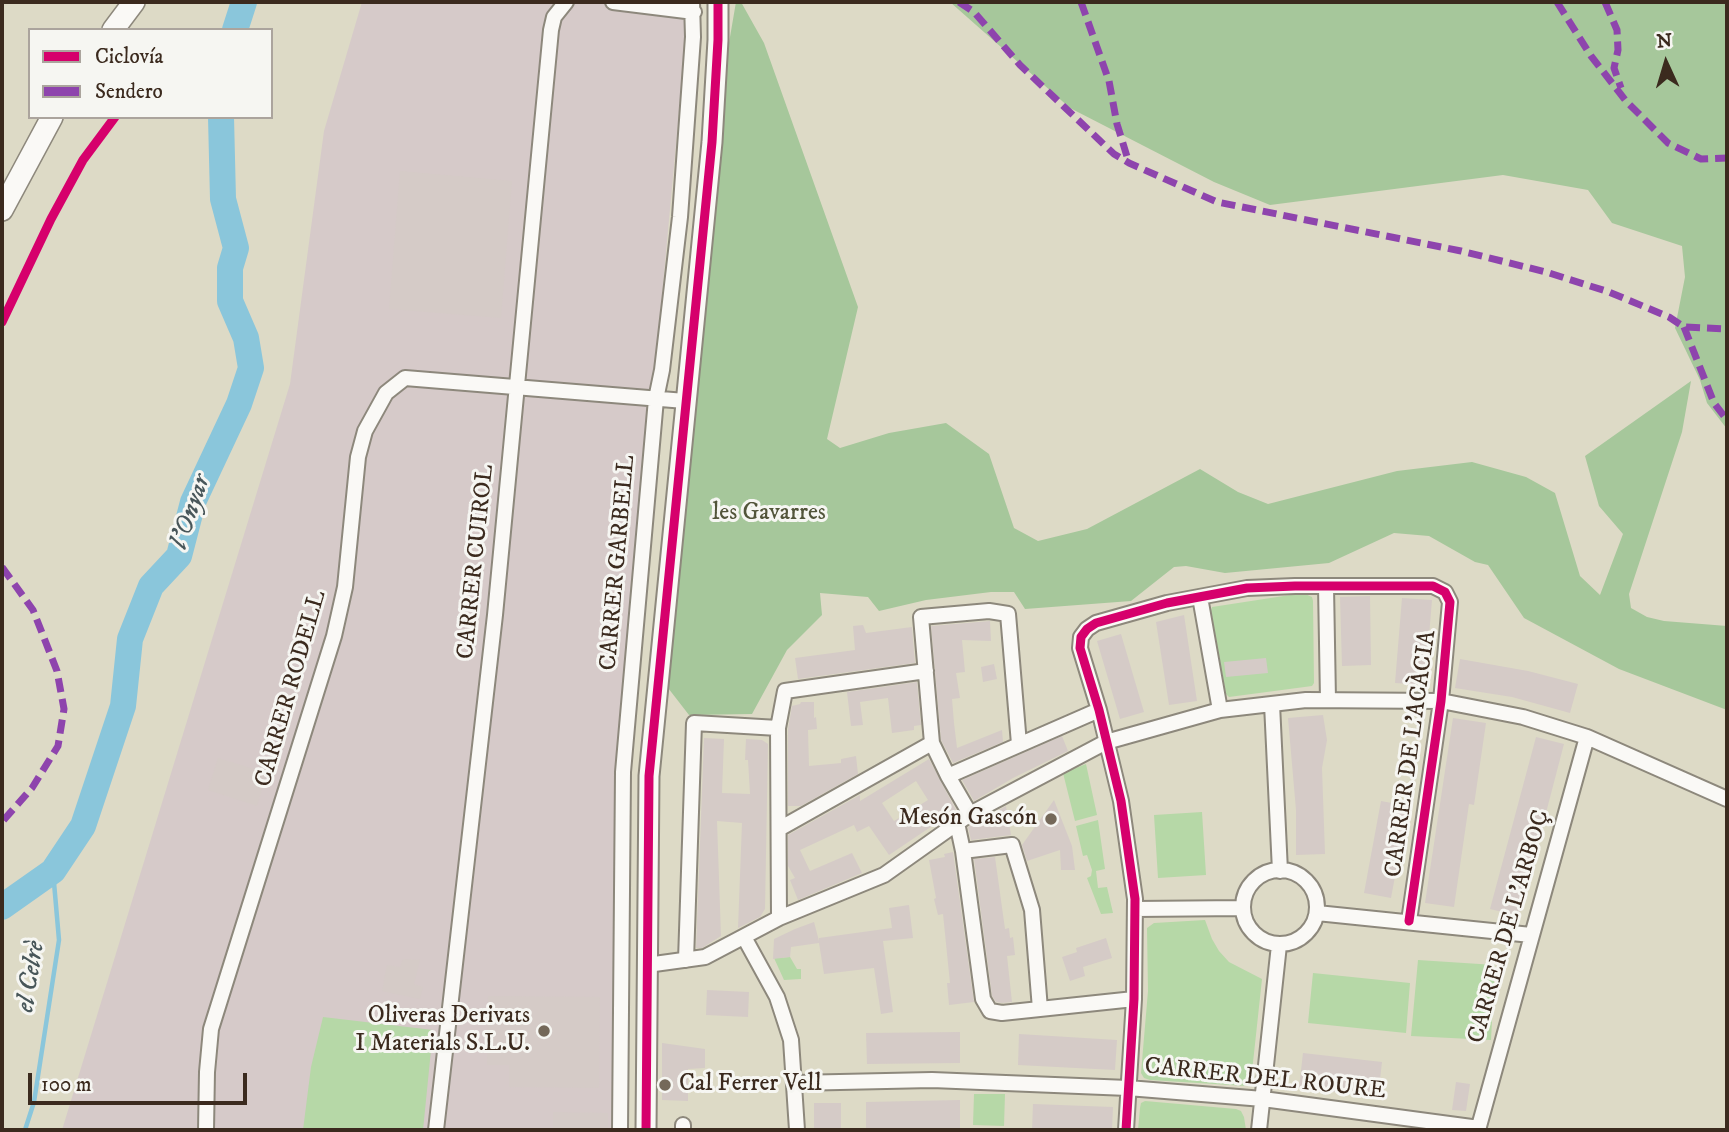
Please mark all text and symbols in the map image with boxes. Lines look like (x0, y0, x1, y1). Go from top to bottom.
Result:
legend (28, 28, 273, 119)
north arrow (1631, 28, 1701, 98)
text: N (1656, 30, 1673, 54)
text: Ciclovía (95, 44, 163, 70)
text: Sendero (95, 79, 163, 105)
street label: CARRER GARBELL (595, 454, 643, 672)
street label: CARRER CUIROL (452, 463, 502, 661)
water label: l'Onyar (165, 471, 219, 553)
park label: les Gavarres (712, 500, 826, 528)
street label: CARRER RODELL (250, 587, 334, 791)
street label: CARRER DE L'ACÀCIA (1380, 629, 1444, 879)
place label: Mesón Gascón (899, 805, 1037, 833)
street label: CARRER DE L'ARBOÇ (1463, 807, 1557, 1047)
marker: Mesón Gascón (1043, 811, 1059, 827)
water label: el Celrè (11, 939, 53, 1015)
place label: Oliveras Derivats I Materials S.L.U. (355, 1003, 530, 1059)
marker: Oliveras Derivats I Materials S.L.U. (536, 1023, 552, 1039)
street label: CARRER DEL ROURE (1143, 1053, 1387, 1107)
scale bar (32, 1058, 250, 1102)
place label: Cal Ferrer Vell (679, 1071, 822, 1099)
text: 100 m (41, 1072, 92, 1098)
marker: Cal Ferrer Vell (657, 1077, 673, 1093)

